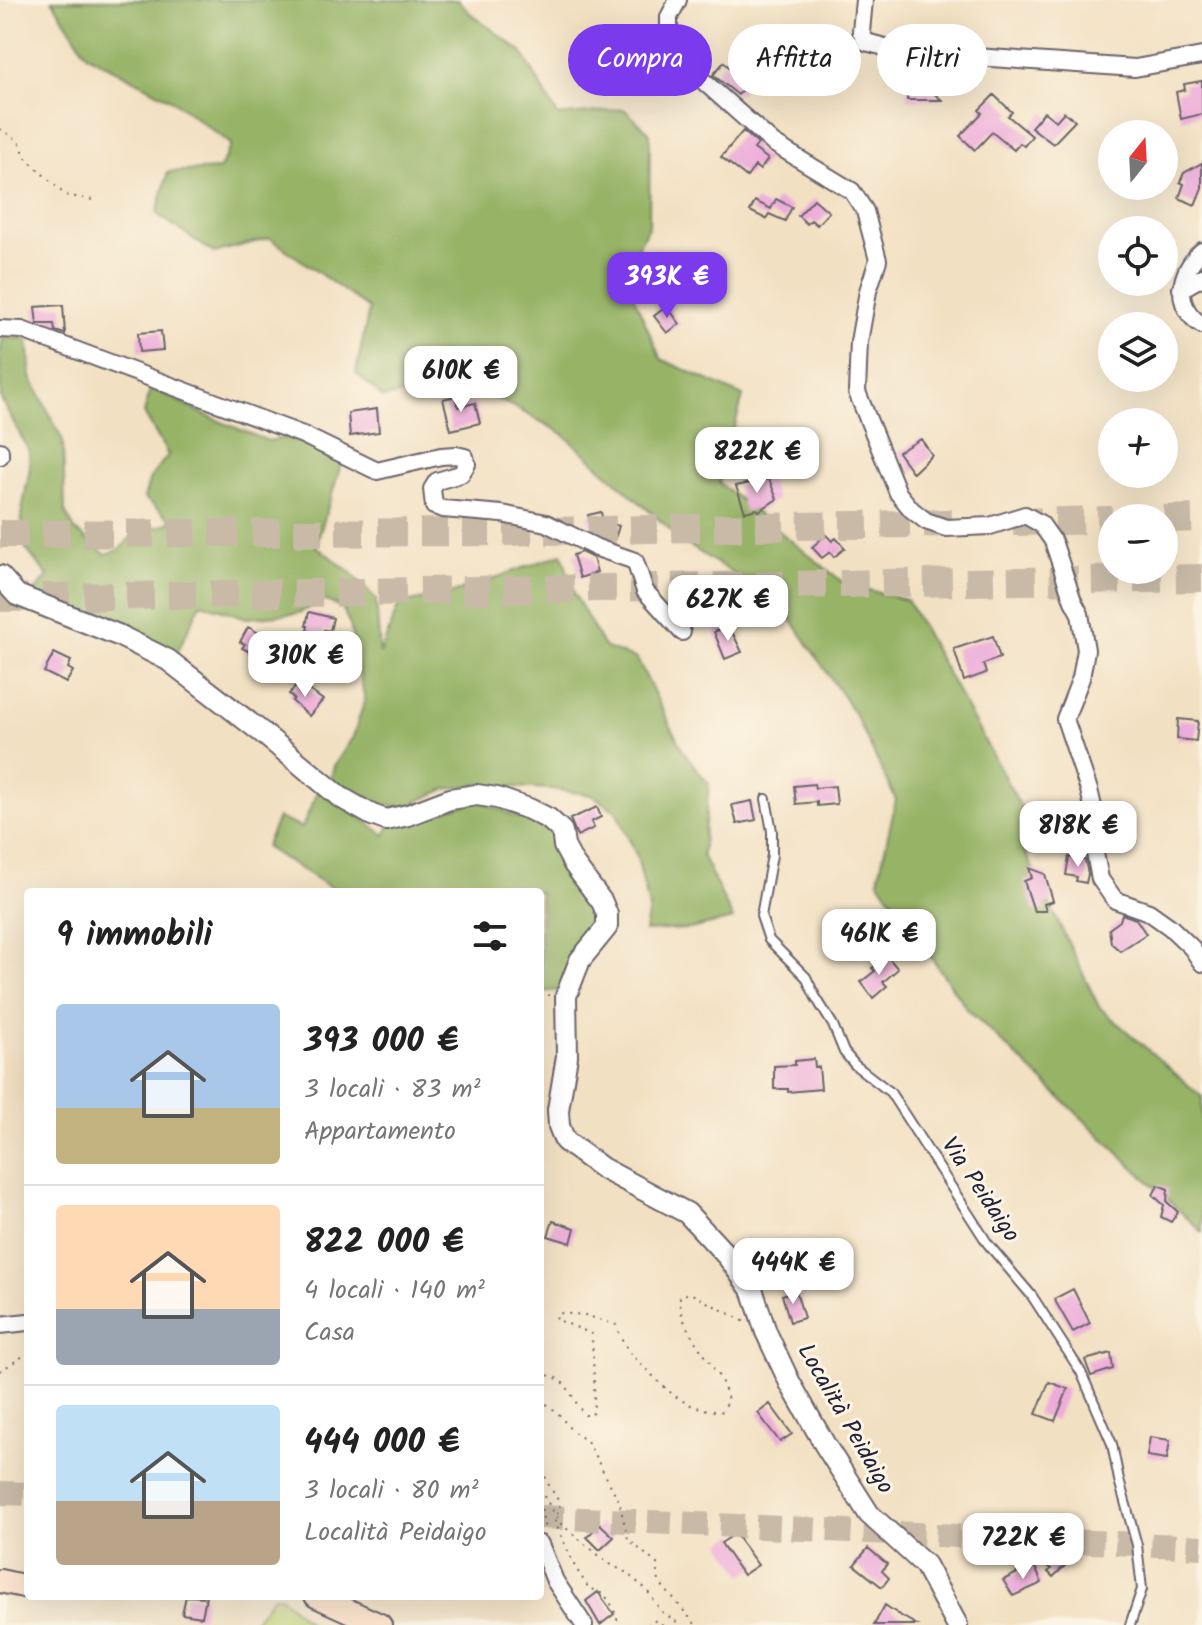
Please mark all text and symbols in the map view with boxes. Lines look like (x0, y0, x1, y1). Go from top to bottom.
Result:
chip: Compra (568, 24, 712, 96)
chip: Affitta (728, 24, 861, 96)
chip: Filtri (877, 24, 988, 96)
north arrow (1098, 120, 1178, 200)
map controls (1098, 120, 1178, 584)
button: locate (1098, 216, 1178, 296)
pin: 393K € (602, 252, 732, 320)
text: 393K € (625, 257, 709, 299)
button: layers (1098, 312, 1178, 392)
pin: 610K € (396, 346, 526, 414)
text: 610K € (422, 351, 500, 393)
button: + (1098, 408, 1178, 488)
pin: 822K € (692, 427, 822, 495)
text: 822K € (713, 432, 801, 474)
button: − (1098, 504, 1178, 584)
pin: 627K € (663, 575, 793, 643)
text: 627K € (686, 580, 770, 622)
pin: 310K € (240, 631, 370, 699)
text: 310K € (266, 636, 344, 678)
pin: 818K € (1013, 801, 1143, 869)
text: 818K € (1038, 806, 1118, 848)
text: 9 immobili (56, 909, 212, 963)
pin: 461K € (814, 909, 944, 977)
icon: filters (468, 914, 512, 958)
text: 461K € (840, 914, 918, 956)
text: 393 000 € (304, 1015, 458, 1069)
icon: home (120, 1036, 216, 1132)
text: 3 locali · 83 m² (304, 1069, 480, 1111)
text: Appartamento (304, 1111, 456, 1153)
street label: Via Peidaigo (930, 1129, 1030, 1251)
text: 822 000 € (304, 1216, 464, 1270)
icon: home (120, 1237, 216, 1333)
pin: 444K € (728, 1238, 858, 1306)
text: 444K € (751, 1243, 835, 1285)
text: 4 locali · 140 m² (304, 1270, 485, 1312)
text: Casa (304, 1312, 355, 1354)
street label: Località Peidaigo (786, 1336, 904, 1502)
text: 444 000 € (304, 1416, 460, 1470)
icon: home (120, 1437, 216, 1533)
text: 3 locali · 80 m² (304, 1470, 479, 1512)
text: Località Peidaigo (304, 1512, 487, 1554)
pin: 722K € (958, 1513, 1088, 1581)
text: 722K € (981, 1518, 1065, 1560)

